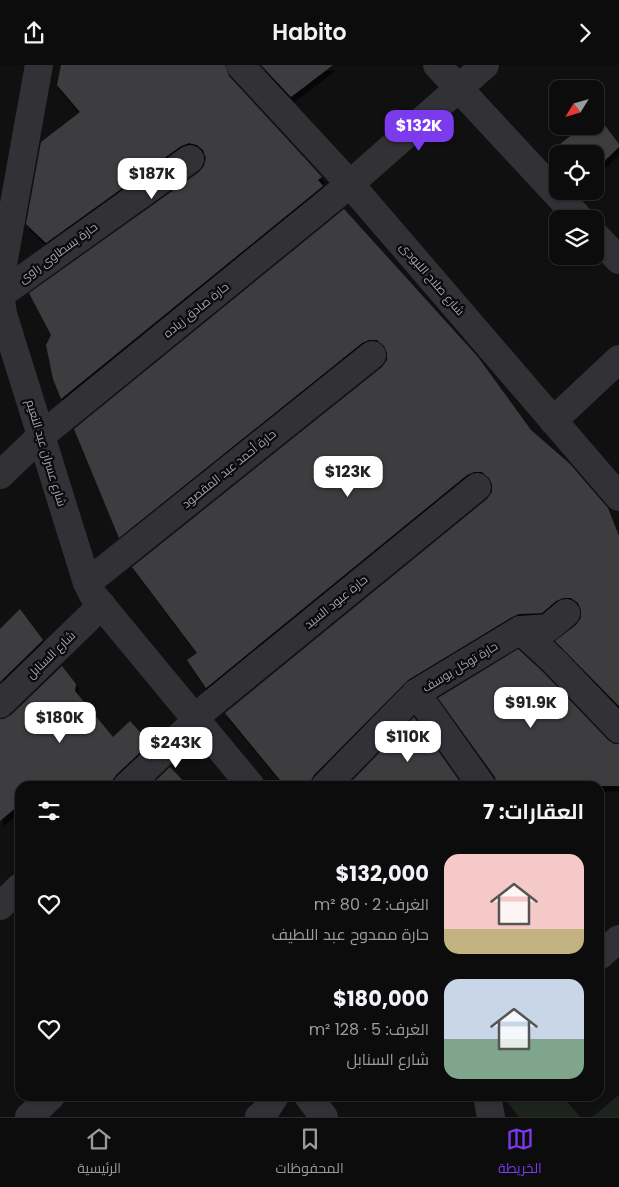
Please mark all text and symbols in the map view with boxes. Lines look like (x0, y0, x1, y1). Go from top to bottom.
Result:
text: Habito (272, 17, 347, 48)
icon: share (20, 19, 48, 47)
icon: forward (571, 19, 599, 47)
north arrow (549, 80, 604, 135)
map controls (549, 80, 604, 265)
pin: $132K (384, 109, 454, 152)
text: $132K (396, 114, 442, 137)
button: locate (549, 145, 604, 200)
pin: $187K (117, 157, 187, 200)
text: $187K (129, 162, 175, 185)
button: layers (549, 210, 604, 265)
street label: حارة بسطاوى راوى (15, 218, 101, 287)
street label: شارع صلاح اللبودى (396, 238, 469, 319)
street label: حارة صادق زياده (159, 278, 232, 341)
street label: شارع عسران عبد النعيم (22, 397, 71, 509)
street label: حارة أحمد عبد المقصود (178, 425, 279, 512)
pin: $123K (313, 455, 383, 498)
text: $123K (325, 460, 371, 483)
street label: حارة عبود السيد (300, 571, 371, 632)
street label: شارع السنابل (22, 627, 79, 682)
street label: حارة توكل يوسف (419, 637, 501, 696)
pin: $91.9K (490, 687, 572, 729)
text: $91.9K (505, 691, 557, 714)
pin: $180K (25, 701, 95, 744)
text: $180K (36, 706, 84, 729)
pin: $110K (373, 721, 443, 763)
text: $110K (386, 725, 430, 748)
pin: $243K (141, 727, 211, 769)
text: $243K (150, 731, 202, 754)
icon: filters (35, 797, 63, 825)
text: العقارات: 7 (483, 797, 584, 826)
text: $132,000 (335, 859, 429, 888)
icon: home (484, 874, 544, 934)
icon: heart (35, 890, 63, 918)
text: الغرف: 2 · 80 m² (314, 893, 429, 916)
text: حارة ممدوح عبد اللطيف (271, 923, 429, 946)
text: $180,000 (333, 984, 429, 1013)
icon: home (484, 999, 544, 1059)
icon: heart (35, 1015, 63, 1043)
text: الغرف: 5 · 128 m² (309, 1018, 429, 1041)
text: شارع السنابل (346, 1048, 429, 1071)
tab: الرئيسية (77, 1125, 121, 1181)
tab: المحفوظات (276, 1125, 344, 1181)
tab: الخريطة (498, 1125, 542, 1181)

